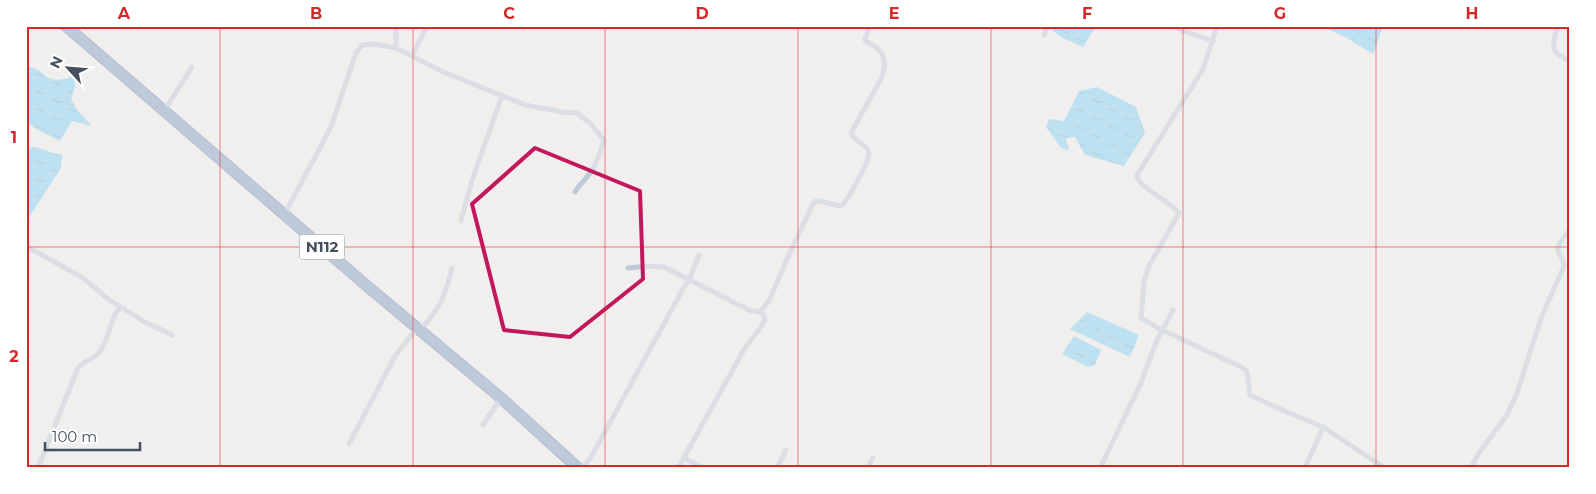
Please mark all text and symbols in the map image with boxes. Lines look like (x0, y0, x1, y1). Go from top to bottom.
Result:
text: A (117, 4, 131, 23)
text: B (310, 4, 322, 23)
text: C (503, 4, 515, 23)
text: D (695, 4, 709, 23)
text: E (889, 4, 899, 23)
text: F (1082, 4, 1092, 23)
text: G (1274, 4, 1286, 23)
text: H (1466, 4, 1478, 23)
north arrow (42, 42, 92, 92)
text: N (46, 53, 67, 71)
text: 1 (11, 128, 17, 147)
road number: N112 (300, 234, 344, 260)
text: 2 (9, 347, 19, 366)
scale bar (45, 419, 140, 451)
text: 100 m (52, 427, 97, 446)

